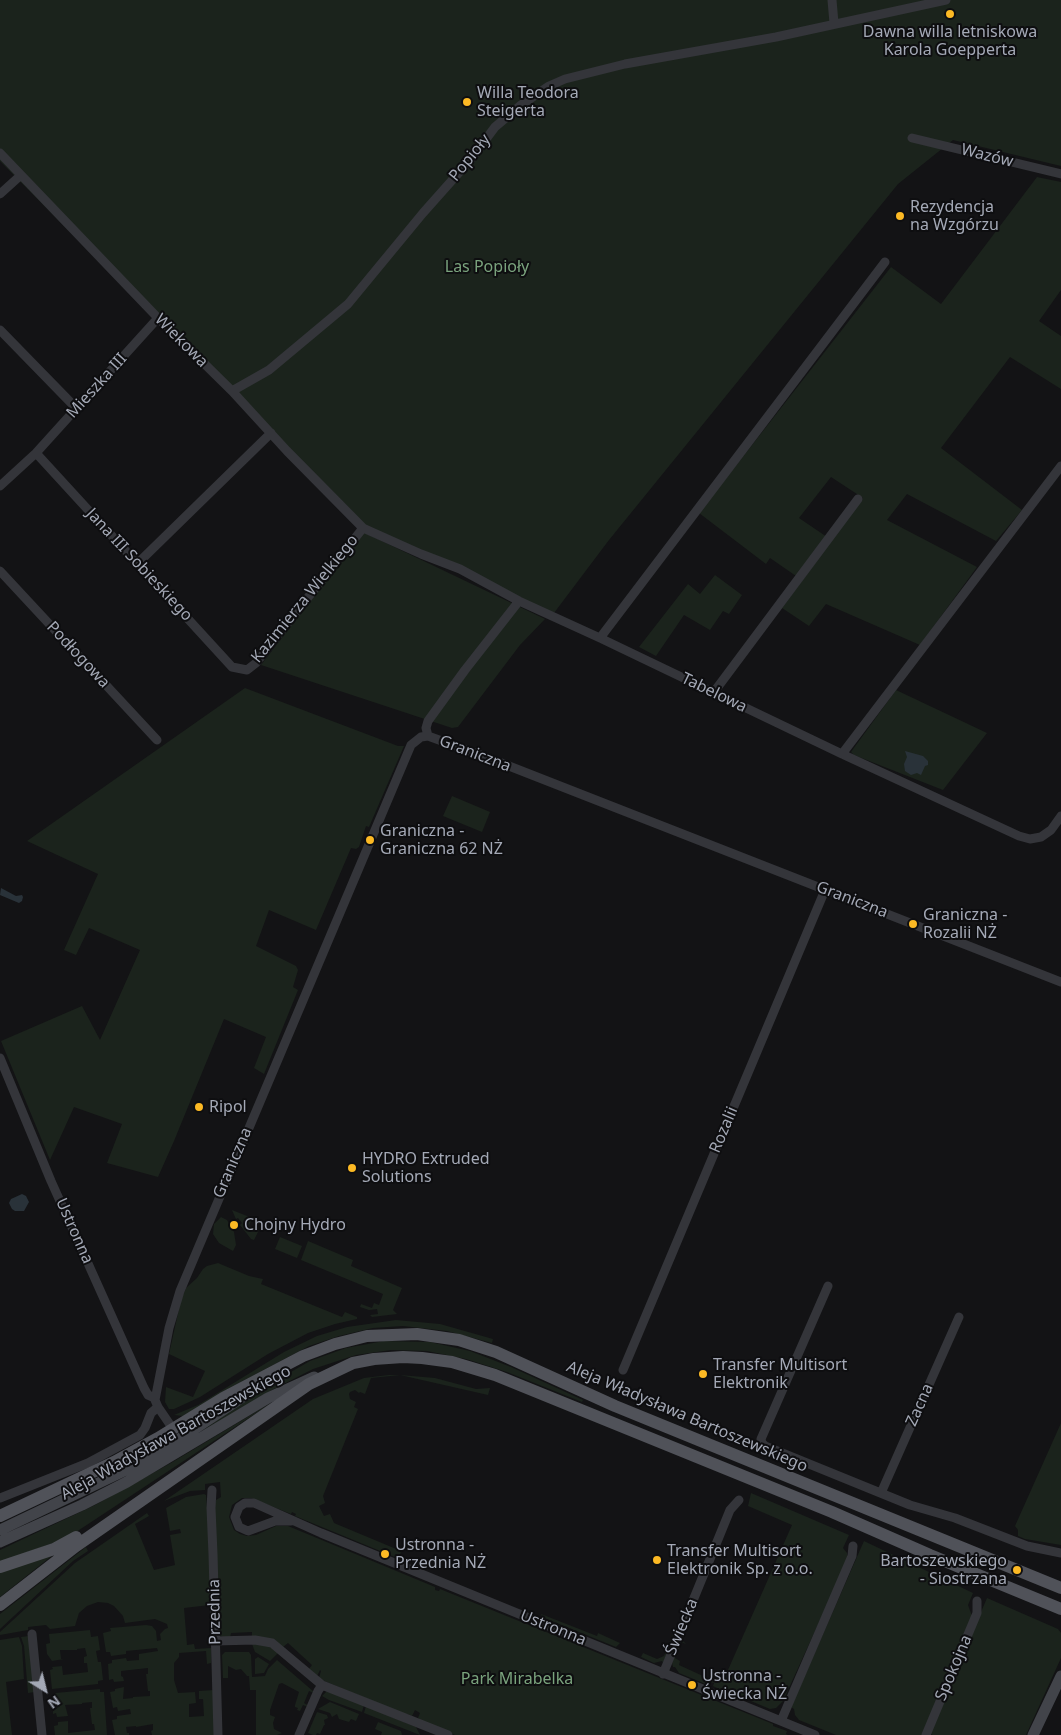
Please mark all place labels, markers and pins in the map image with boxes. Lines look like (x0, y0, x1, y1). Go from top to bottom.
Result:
marker: Dawna willa letniskowa Karola Goepperta (944, 8, 956, 20)
place label: Dawna willa letniskowa Karola Goepperta (863, 22, 1037, 60)
place label: Willa Teodora Steigerta (477, 83, 579, 121)
marker: Willa Teodora Steigerta (461, 96, 473, 108)
place label: Rezydencja na Wzgórzu (910, 197, 999, 235)
marker: Rezydencja na Wzgórzu (894, 210, 906, 222)
place label: Graniczna - Graniczna 62 NŻ (380, 821, 503, 859)
marker: Graniczna - Graniczna 62 NŻ (364, 834, 376, 846)
place label: Graniczna - Rozalii NŻ (923, 905, 1007, 943)
marker: Graniczna - Rozalii NŻ (907, 918, 919, 930)
place label: Ripol (209, 1097, 247, 1117)
marker: Ripol (193, 1101, 205, 1113)
place label: HYDRO Extruded Solutions (362, 1149, 490, 1187)
marker: HYDRO Extruded Solutions (346, 1162, 358, 1174)
place label: Chojny Hydro (244, 1215, 346, 1235)
marker: Chojny Hydro (228, 1219, 240, 1231)
place label: Transfer Multisort Elektronik (713, 1355, 847, 1393)
marker: Transfer Multisort Elektronik (697, 1368, 709, 1380)
place label: Ustronna - Przednia NŻ (395, 1535, 486, 1573)
place label: Transfer Multisort Elektronik Sp. z o.o. (667, 1541, 813, 1579)
marker: Ustronna - Przednia NŻ (379, 1548, 391, 1560)
place label: Bartoszewskiego - Siostrzana (880, 1551, 1007, 1589)
marker: Transfer Multisort Elektronik Sp. z o.o. (651, 1554, 663, 1566)
marker: Bartoszewskiego - Siostrzana (1011, 1564, 1023, 1576)
place label: Ustronna - Świecka NŻ (702, 1666, 787, 1704)
marker: Ustronna - Świecka NŻ (686, 1679, 698, 1691)

